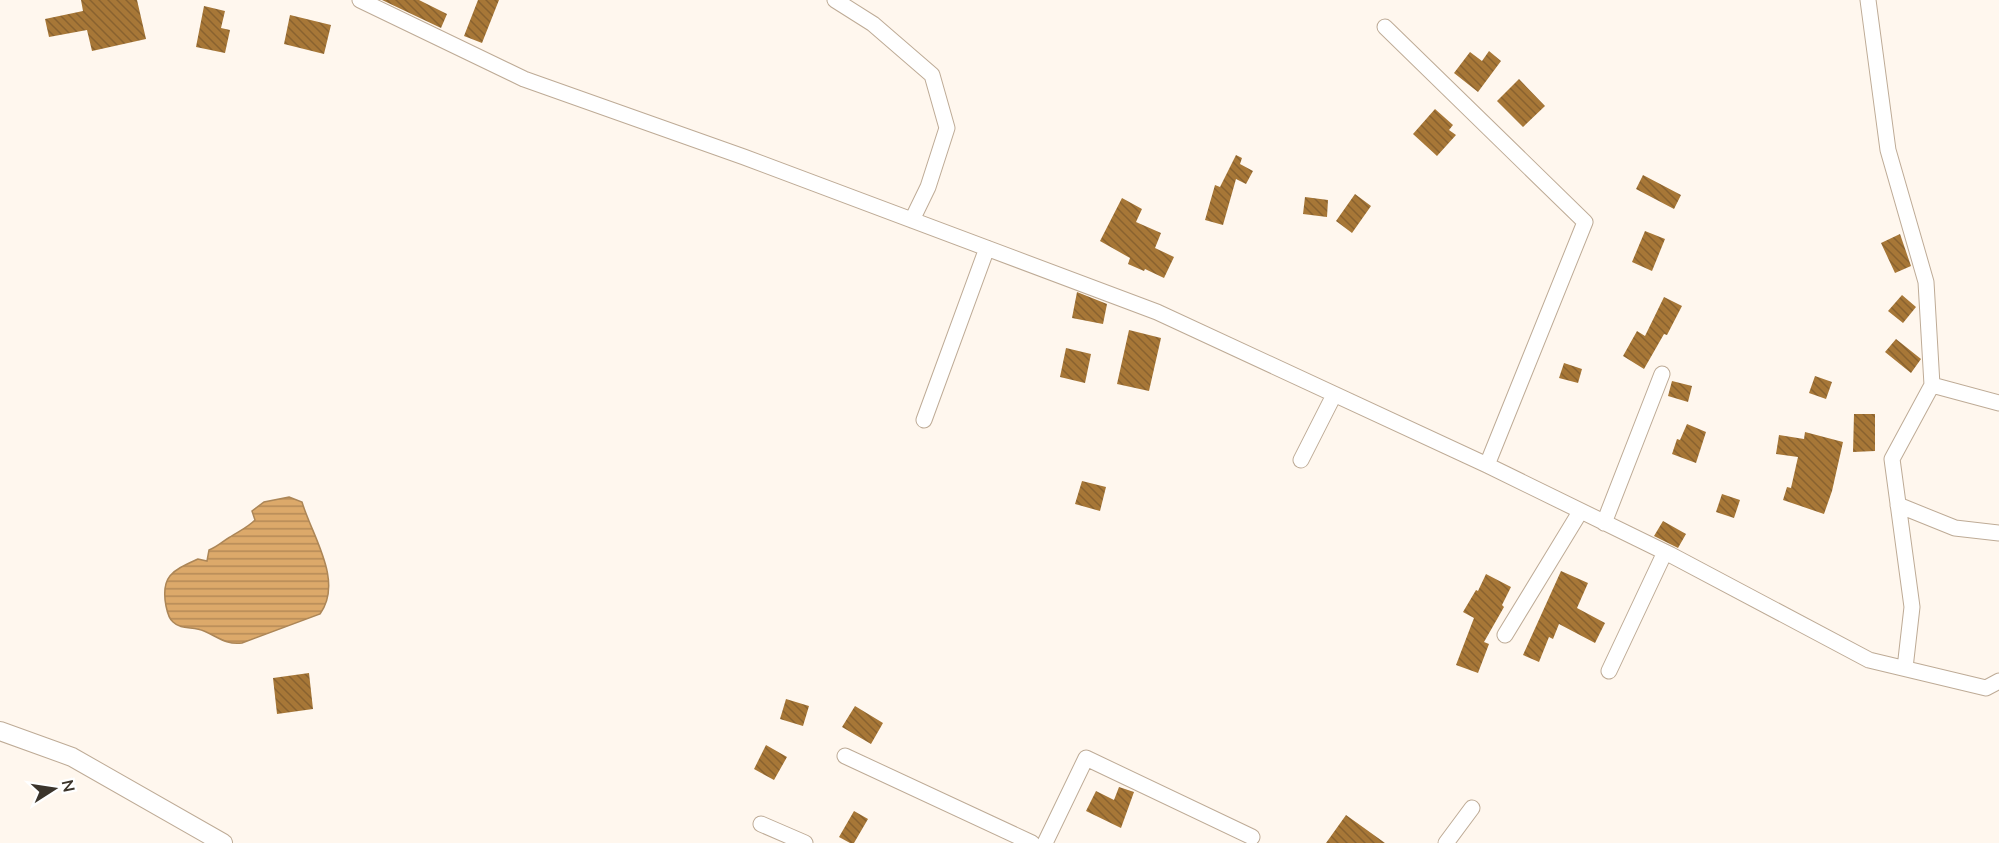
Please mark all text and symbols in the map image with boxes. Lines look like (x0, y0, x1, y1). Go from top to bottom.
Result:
north arrow (24, 759, 84, 819)
text: N (56, 778, 80, 794)

